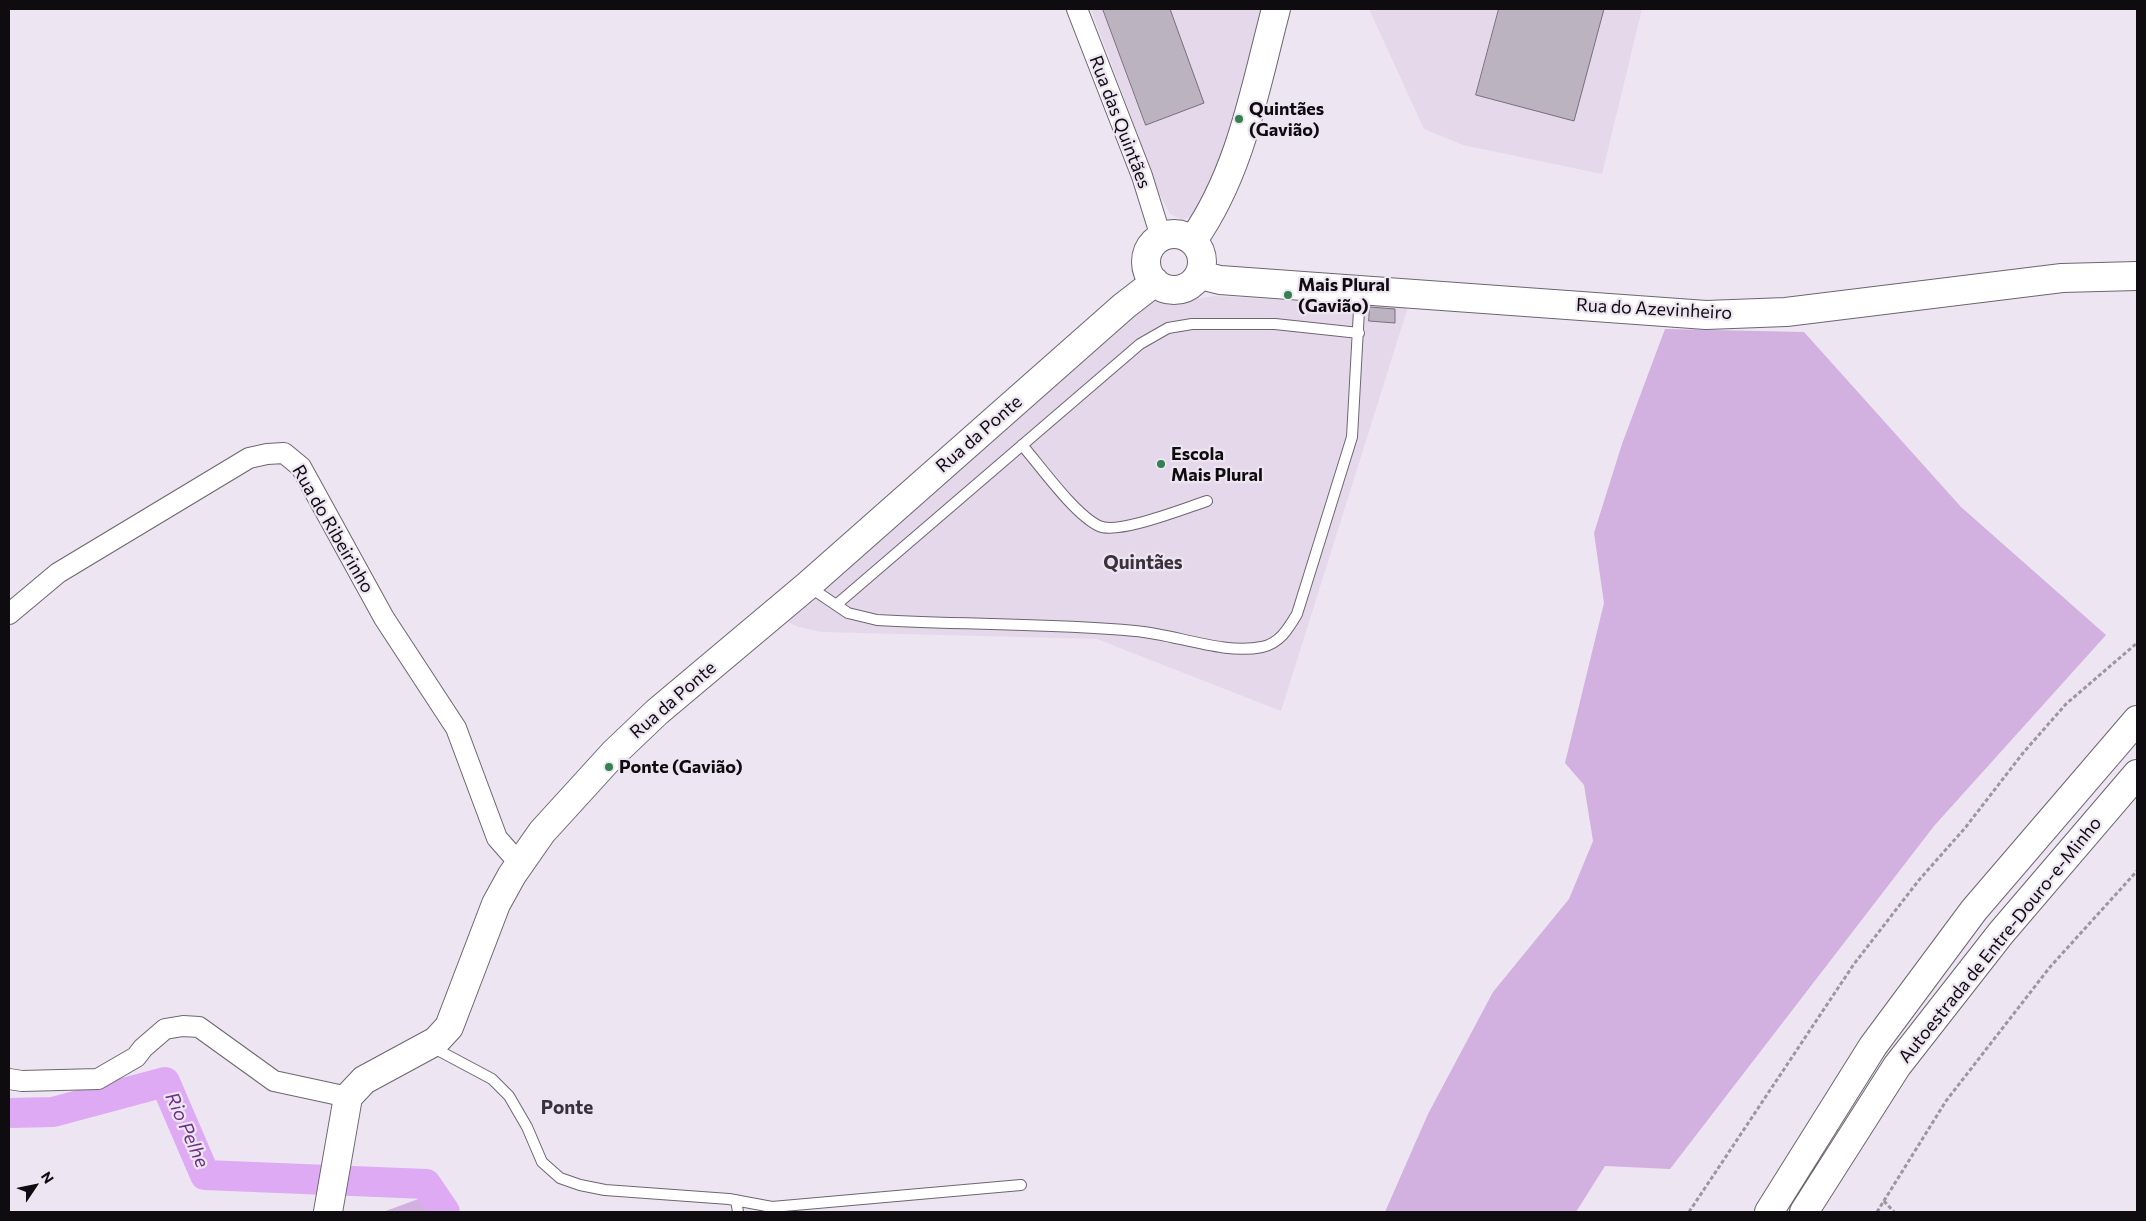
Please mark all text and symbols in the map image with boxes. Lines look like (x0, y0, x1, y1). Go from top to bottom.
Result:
street label: Rua das Quintães (1085, 53, 1155, 191)
place label: Quintães (Gavião) (1249, 98, 1324, 140)
marker: Quintães (Gavião) (1233, 113, 1245, 125)
place label: Mais Plural (Gavião) (1298, 274, 1390, 316)
marker: Mais Plural (Gavião) (1282, 289, 1294, 301)
street label: Rua do Azevinheiro (1575, 294, 1733, 324)
street label: Rua da Ponte (932, 391, 1026, 477)
place label: Escola Mais Plural (1171, 443, 1263, 486)
marker: Escola Mais Plural (1155, 458, 1167, 470)
street label: Rua do Ribeirinho (288, 461, 378, 597)
district label: Quintães (1103, 552, 1183, 574)
street label: Rua da Ponte (626, 657, 720, 743)
place label: Ponte (Gavião) (619, 756, 743, 778)
marker: Ponte (Gavião) (603, 761, 615, 773)
street label: Autoestrada de Entre-Douro-e-Minho (1894, 813, 2106, 1067)
water label: Rio Pelhe (160, 1089, 214, 1171)
district label: Ponte (541, 1097, 593, 1119)
north arrow (10, 1161, 60, 1211)
text: N (38, 1168, 58, 1186)

